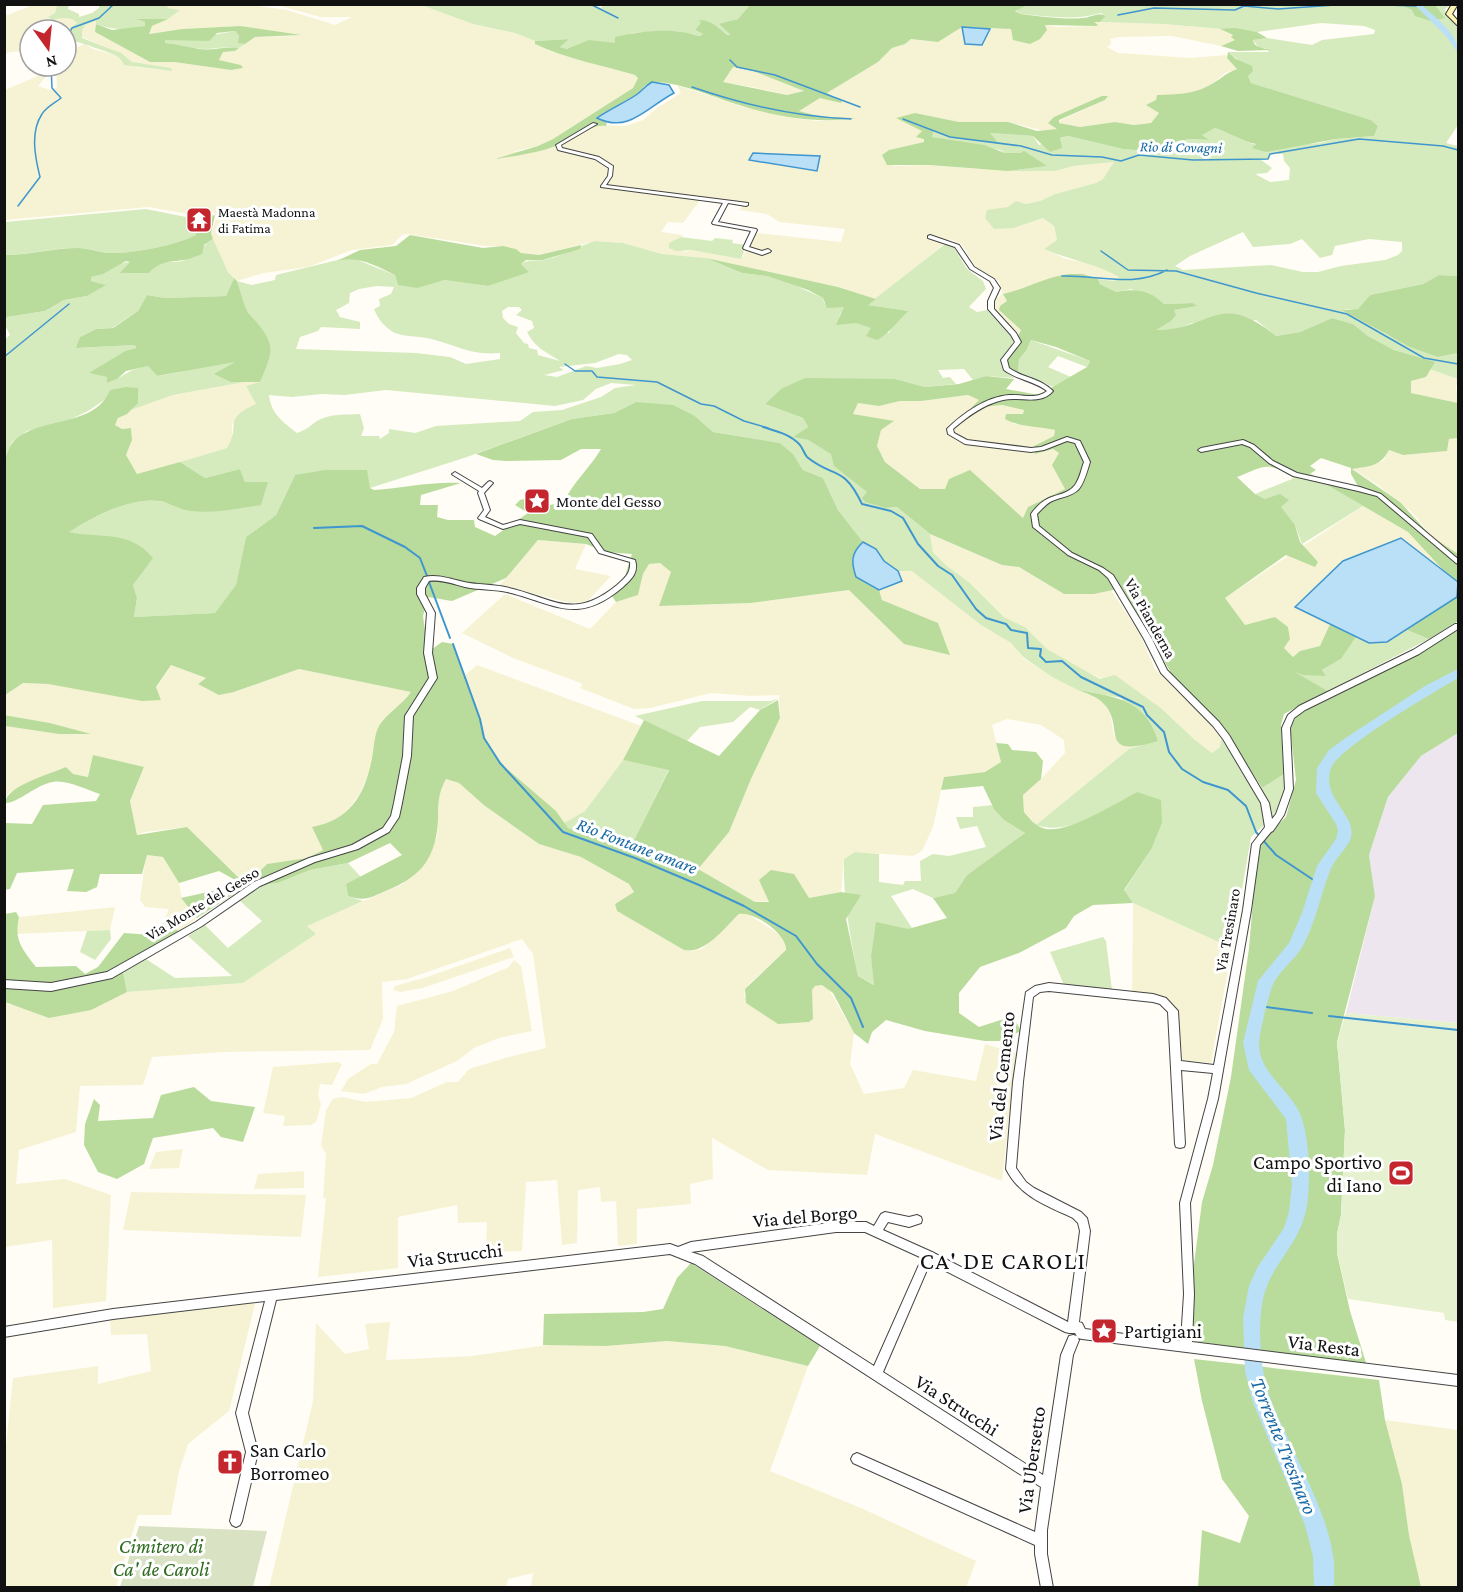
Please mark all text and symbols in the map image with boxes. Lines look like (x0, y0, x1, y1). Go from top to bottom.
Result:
north arrow (18, 18, 78, 78)
text: N (44, 52, 59, 72)
water label: Rio di Covagni (1140, 138, 1223, 157)
place label: Maestà Madonna di Fatima (218, 204, 316, 236)
temple icon: Maestà Madonna di Fatima (184, 205, 214, 235)
place icon: Monte del Gesso (522, 486, 552, 516)
place label: Monte del Gesso (556, 493, 661, 510)
street label: Via Pianderna (1122, 575, 1180, 662)
water label: Rio Fontane amare (574, 814, 700, 878)
street label: Via Monte del Gesso (143, 863, 262, 944)
street label: Via Tresinaro (1212, 887, 1243, 973)
street label: Via del Cemento (983, 1010, 1019, 1142)
place label: Campo Sportivo di Iano (1253, 1151, 1382, 1196)
sports icon: Campo Sportivo di Iano (1386, 1158, 1416, 1188)
street label: Via del Borgo (752, 1200, 858, 1233)
street label: Via Strucchi (406, 1238, 504, 1272)
district label: CA' DE CAROLI (920, 1247, 1086, 1274)
place icon: Partigiani (1089, 1316, 1119, 1346)
place label: Partigiani (1124, 1320, 1202, 1343)
street label: Via Resta (1287, 1330, 1361, 1360)
street label: Via Strucchi (911, 1370, 1003, 1440)
water label: Torrente Tresinaro (1246, 1374, 1322, 1518)
street label: Via Ubersetto (1013, 1405, 1049, 1515)
place label: San Carlo Borromeo (250, 1439, 329, 1484)
church icon: San Carlo Borromeo (215, 1447, 245, 1477)
park label: Cimitero di Ca' de Caroli (113, 1535, 210, 1580)

